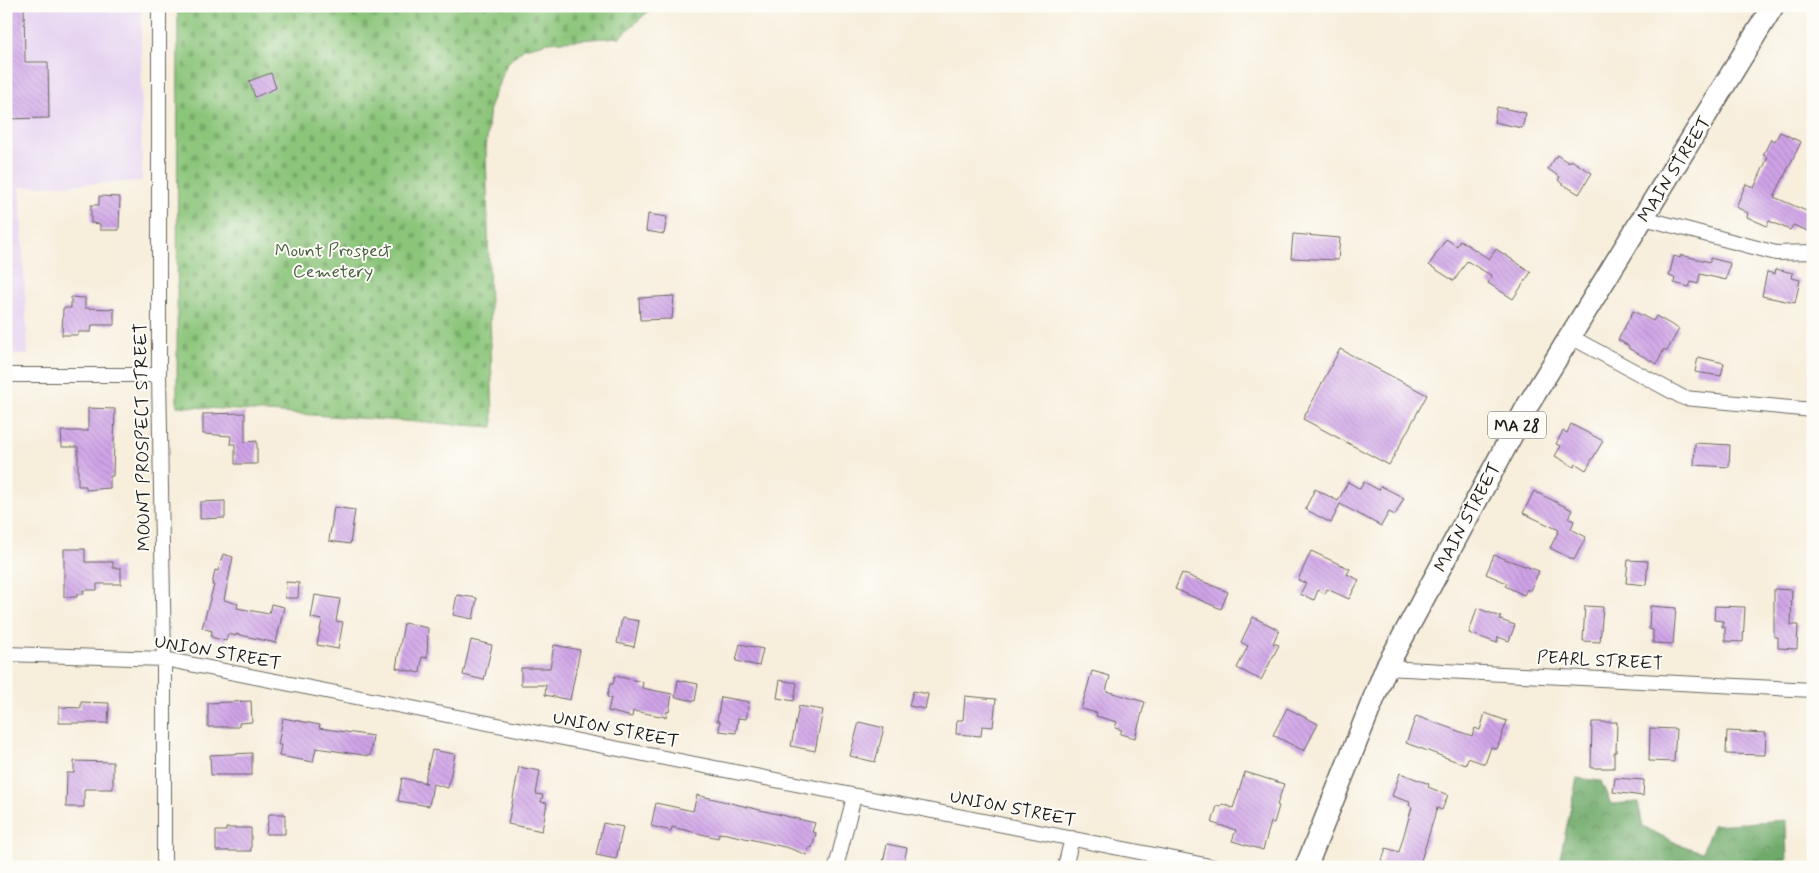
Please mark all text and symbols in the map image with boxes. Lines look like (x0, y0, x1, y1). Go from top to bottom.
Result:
street label: MAIN STREET (1633, 112, 1717, 227)
park label: Mount Prospect Cemetery (275, 239, 392, 284)
street label: MOUNT PROSPECT STREET (129, 322, 157, 552)
road number: MA 28 (1488, 412, 1546, 438)
street label: MAIN STREET (1429, 458, 1507, 577)
street label: UNION STREET (153, 630, 283, 676)
street label: PEARL STREET (1536, 646, 1664, 676)
street label: UNION STREET (551, 706, 681, 754)
street label: UNION STREET (948, 785, 1078, 833)

